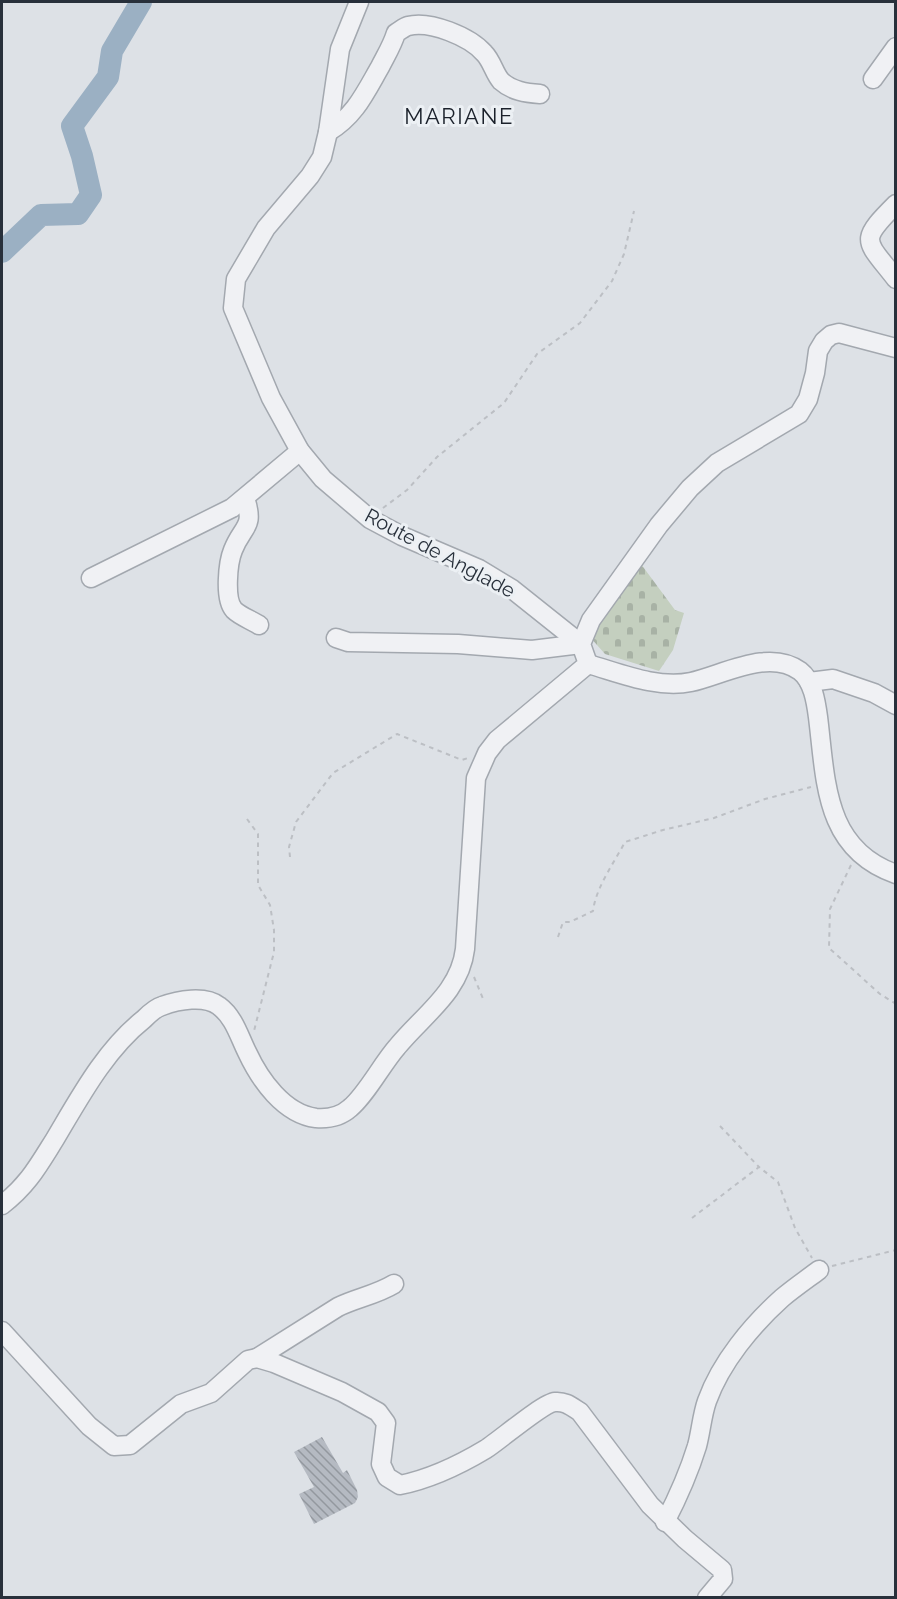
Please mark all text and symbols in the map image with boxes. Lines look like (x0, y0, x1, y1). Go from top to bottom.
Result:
district label: MARIANE (404, 103, 514, 129)
street label: Route de Anglade (361, 503, 519, 603)

